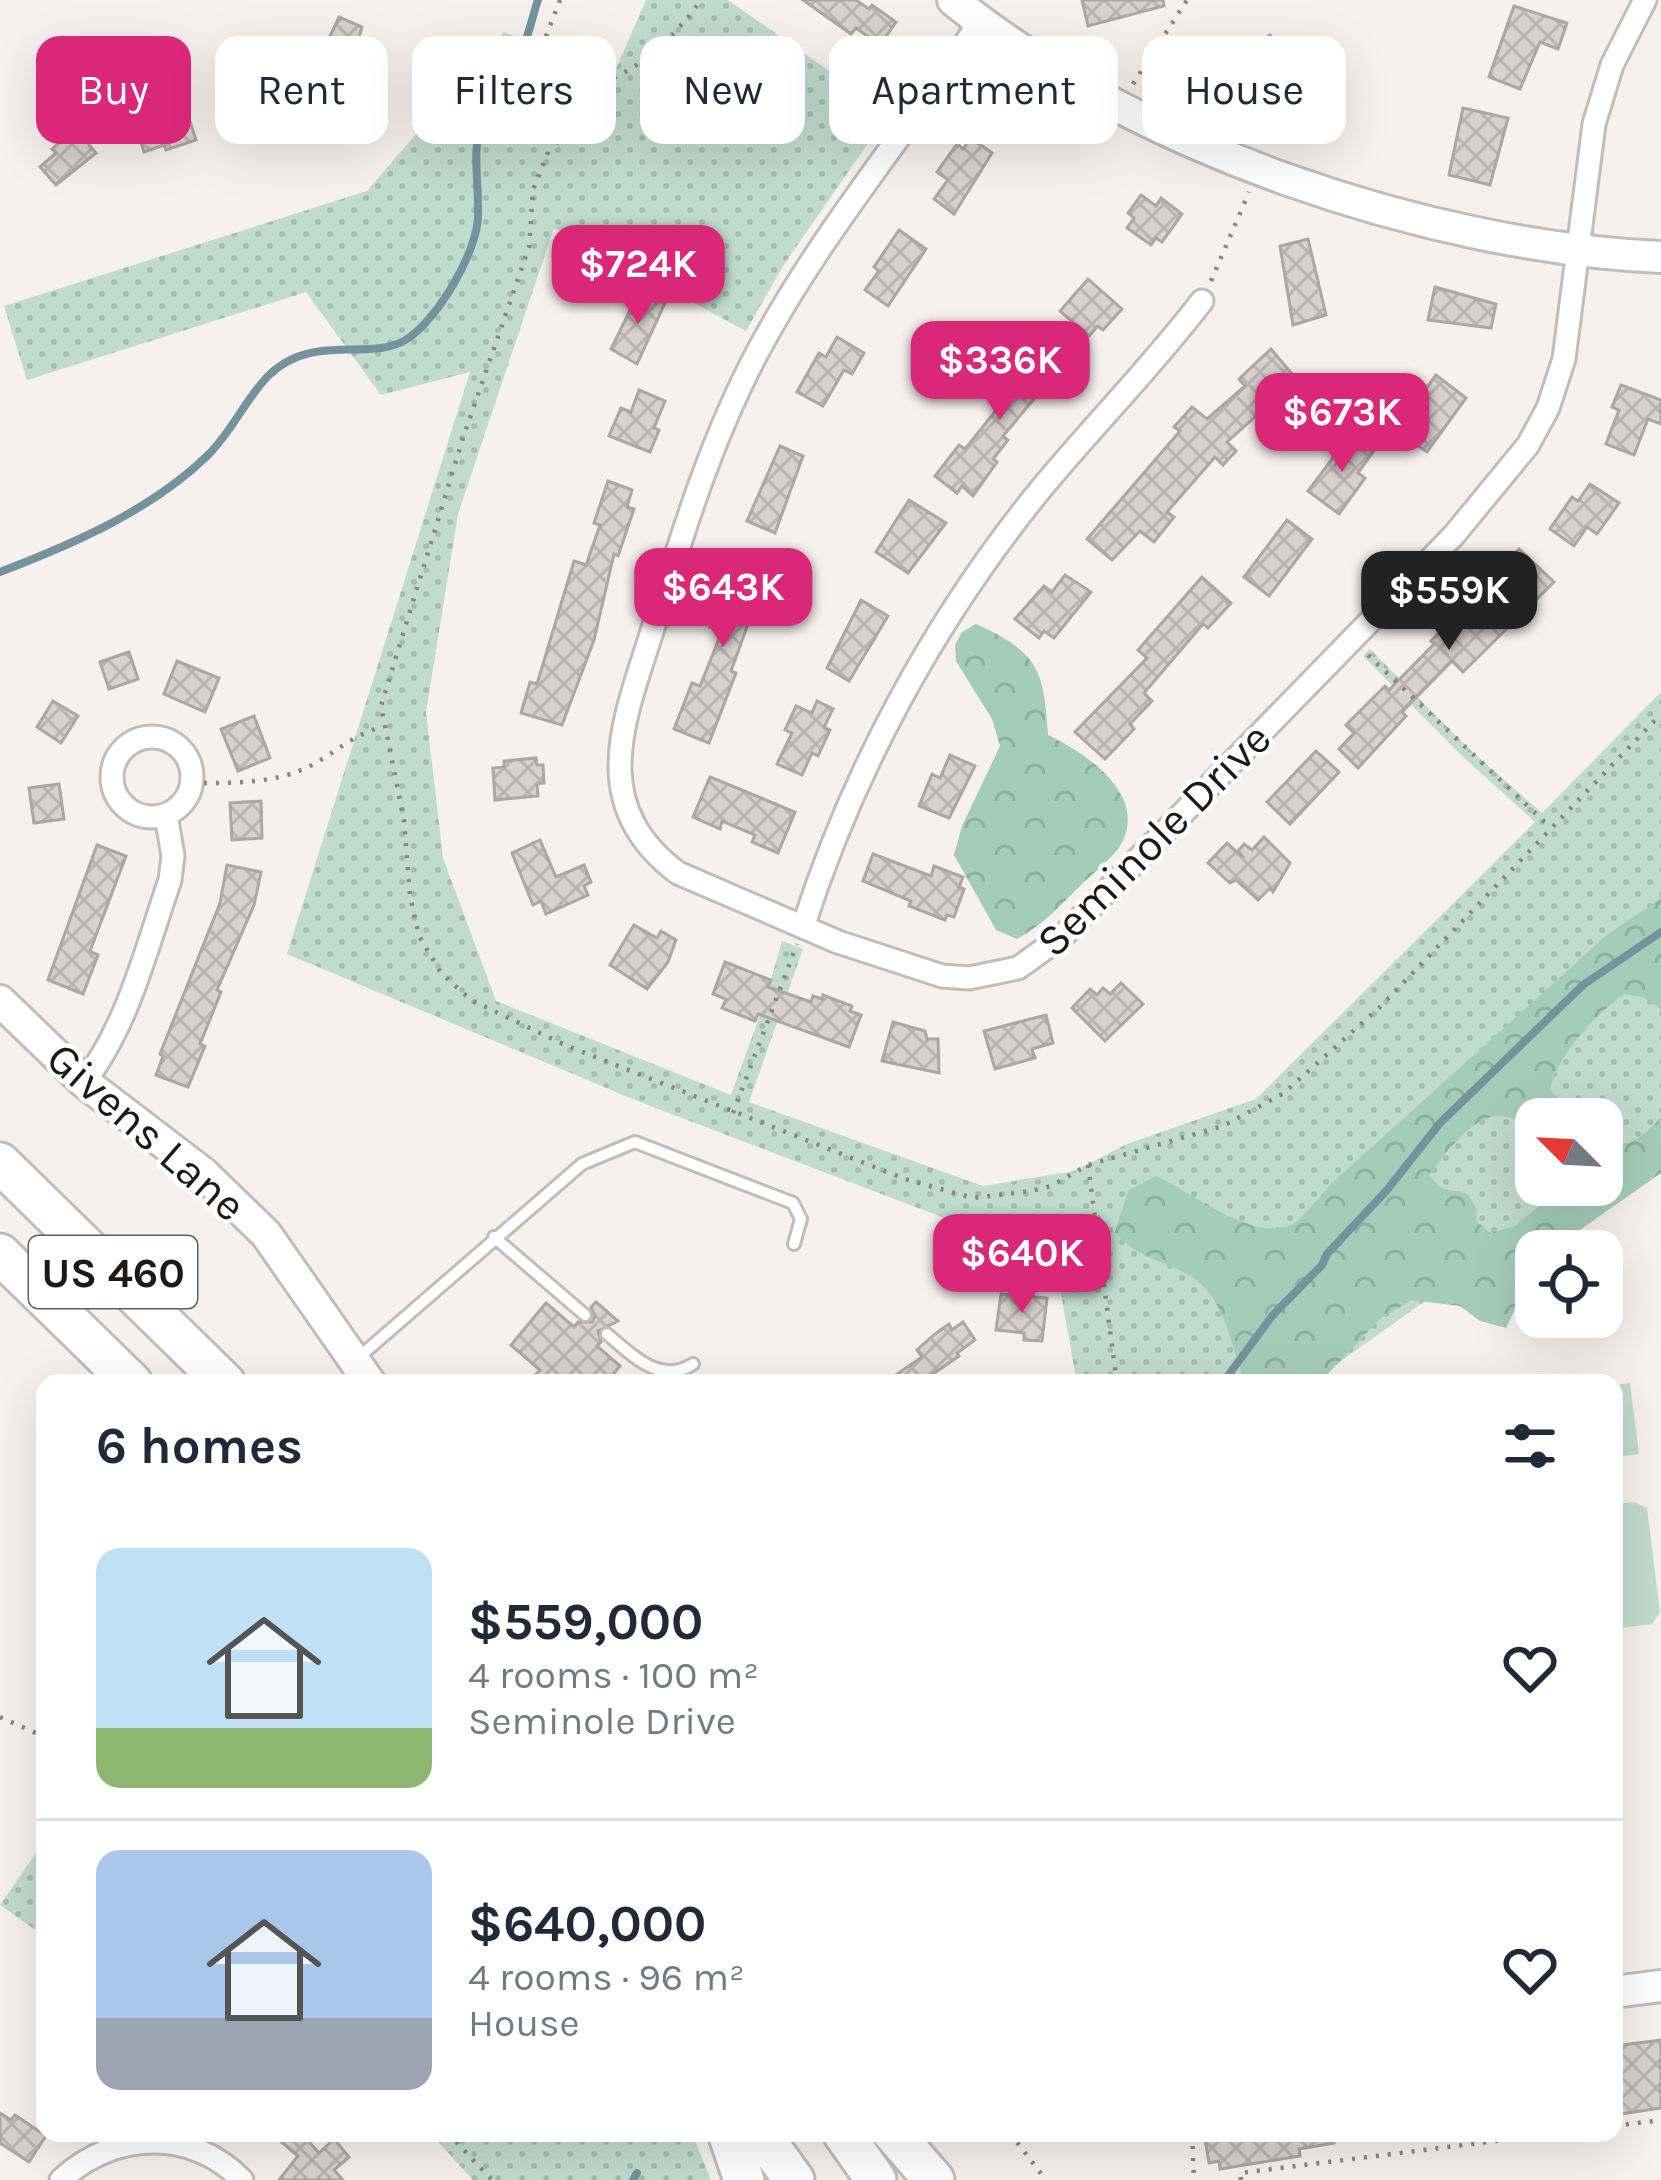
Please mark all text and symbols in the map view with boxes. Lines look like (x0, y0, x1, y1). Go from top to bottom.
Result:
chip: Buy (36, 36, 191, 144)
chip: Rent (215, 36, 388, 144)
chip: Filters (412, 36, 616, 144)
chip: New (640, 36, 805, 144)
chip: Apartment (829, 36, 1118, 144)
chip: House (1142, 36, 1346, 144)
pin: $724K (554, 225, 722, 327)
text: $724K (579, 241, 697, 287)
pin: $336K (916, 321, 1084, 423)
text: $336K (938, 337, 1062, 383)
pin: $673K (1258, 373, 1426, 475)
text: $673K (1282, 389, 1402, 435)
pin: $643K (639, 548, 807, 650)
pin: $559K (1365, 551, 1533, 653)
text: $643K (661, 564, 785, 610)
text: $559K (1388, 567, 1510, 613)
street label: Seminole Drive (1026, 712, 1281, 967)
street label: Givens Lane (37, 1032, 256, 1232)
north arrow (1515, 1098, 1623, 1206)
map controls (1515, 1098, 1623, 1338)
pin: $640K (938, 1214, 1106, 1316)
text: $640K (960, 1230, 1084, 1276)
button: locate (1515, 1230, 1623, 1338)
road number: US 460 (29, 1236, 197, 1308)
icon: filters (1497, 1413, 1563, 1479)
text: 6 homes (96, 1416, 303, 1476)
text: $559,000 (468, 1592, 703, 1652)
icon: home (192, 1596, 336, 1740)
icon: heart (1497, 1635, 1563, 1701)
text: 4 rooms · 100 m² (468, 1652, 759, 1698)
text: Seminole Drive (468, 1698, 736, 1744)
text: $640,000 (468, 1894, 706, 1954)
icon: home (192, 1898, 336, 2042)
icon: heart (1497, 1937, 1563, 2003)
text: 4 rooms · 96 m² (468, 1954, 745, 2000)
text: House (468, 2000, 580, 2046)

